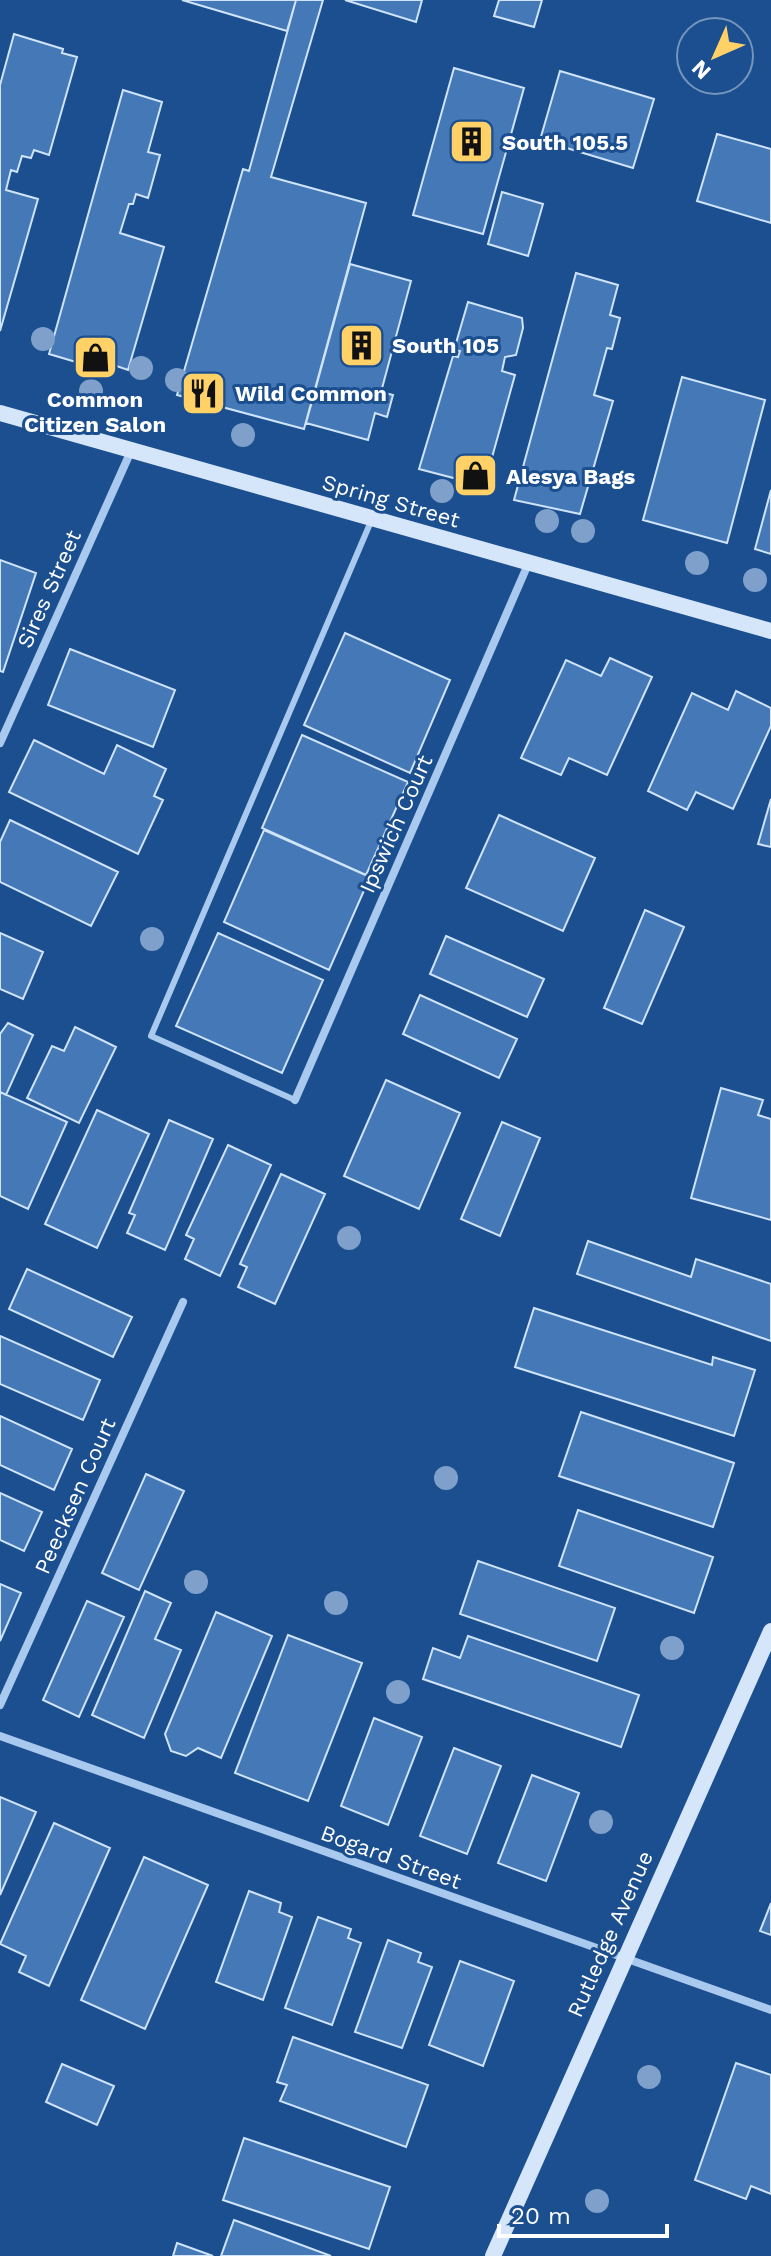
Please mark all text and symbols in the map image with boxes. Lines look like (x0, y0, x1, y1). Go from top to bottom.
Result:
north arrow (675, 16, 755, 96)
text: N (687, 55, 716, 84)
building icon: South 105.5 (447, 118, 495, 166)
place label: South 105.5 (502, 130, 628, 155)
building icon: South 105 (337, 321, 385, 369)
place label: South 105 (392, 333, 499, 358)
shop icon: Common Citizen Salon (71, 334, 119, 382)
restaurant icon: Wild Common (180, 369, 228, 417)
place label: Wild Common (235, 381, 387, 406)
place label: Common Citizen Salon (24, 387, 166, 437)
shop icon: Alesya Bags (451, 452, 499, 500)
place label: Alesya Bags (506, 464, 635, 489)
street label: Spring Street (319, 469, 463, 533)
street label: Sires Street (12, 526, 86, 652)
street label: Ipswich Court (354, 751, 438, 897)
street label: Peecksen Court (29, 1414, 121, 1578)
street label: Bogard Street (317, 1820, 465, 1894)
street label: Rutledge Avenue (562, 1847, 658, 2021)
scale bar (499, 2188, 667, 2238)
text: 20 m (511, 2202, 571, 2230)

